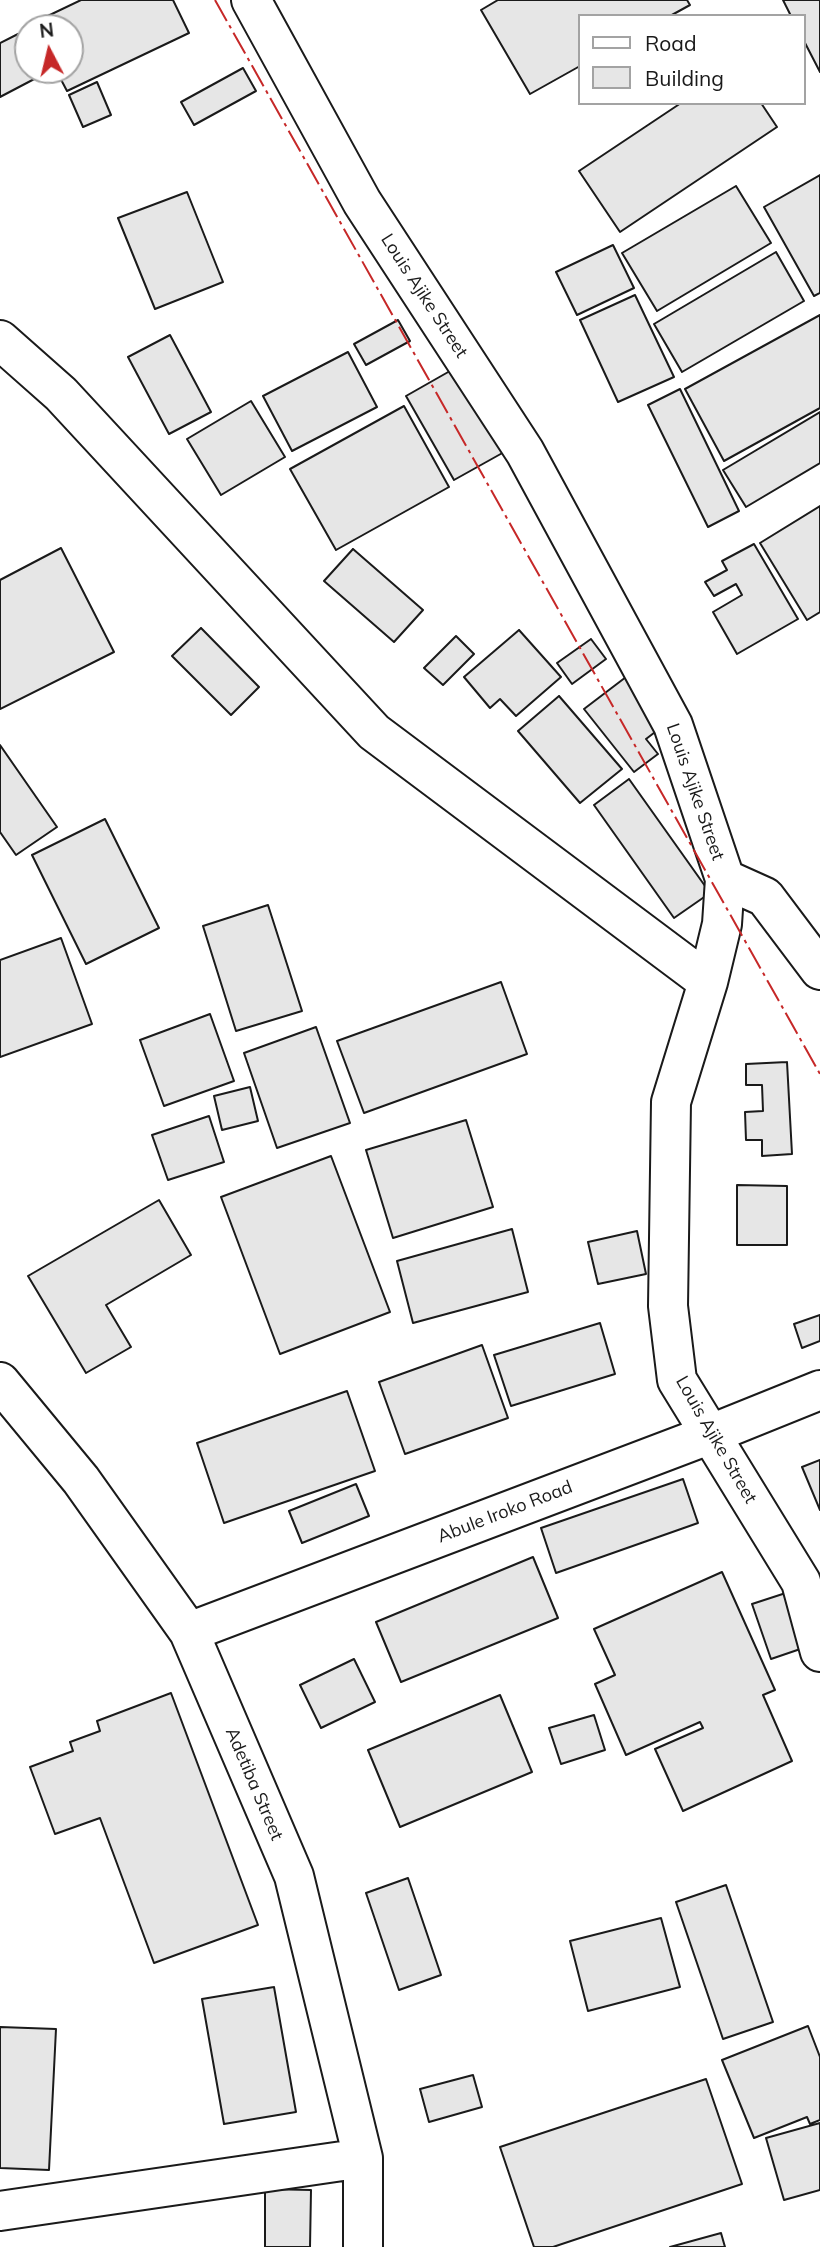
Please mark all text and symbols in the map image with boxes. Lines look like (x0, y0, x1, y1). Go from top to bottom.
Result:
north arrow (14, 14, 84, 84)
legend (578, 14, 806, 105)
text: N (38, 17, 55, 43)
text: Road (645, 30, 696, 56)
text: Building (645, 65, 724, 91)
street label: Louis Ajike Street (376, 230, 472, 362)
street label: Louis Ajike Street (661, 721, 729, 863)
street label: Louis Ajike Street (671, 1373, 761, 1507)
street label: Abule Iroko Road (435, 1476, 575, 1548)
street label: Adetiba Street (221, 1724, 287, 1844)

